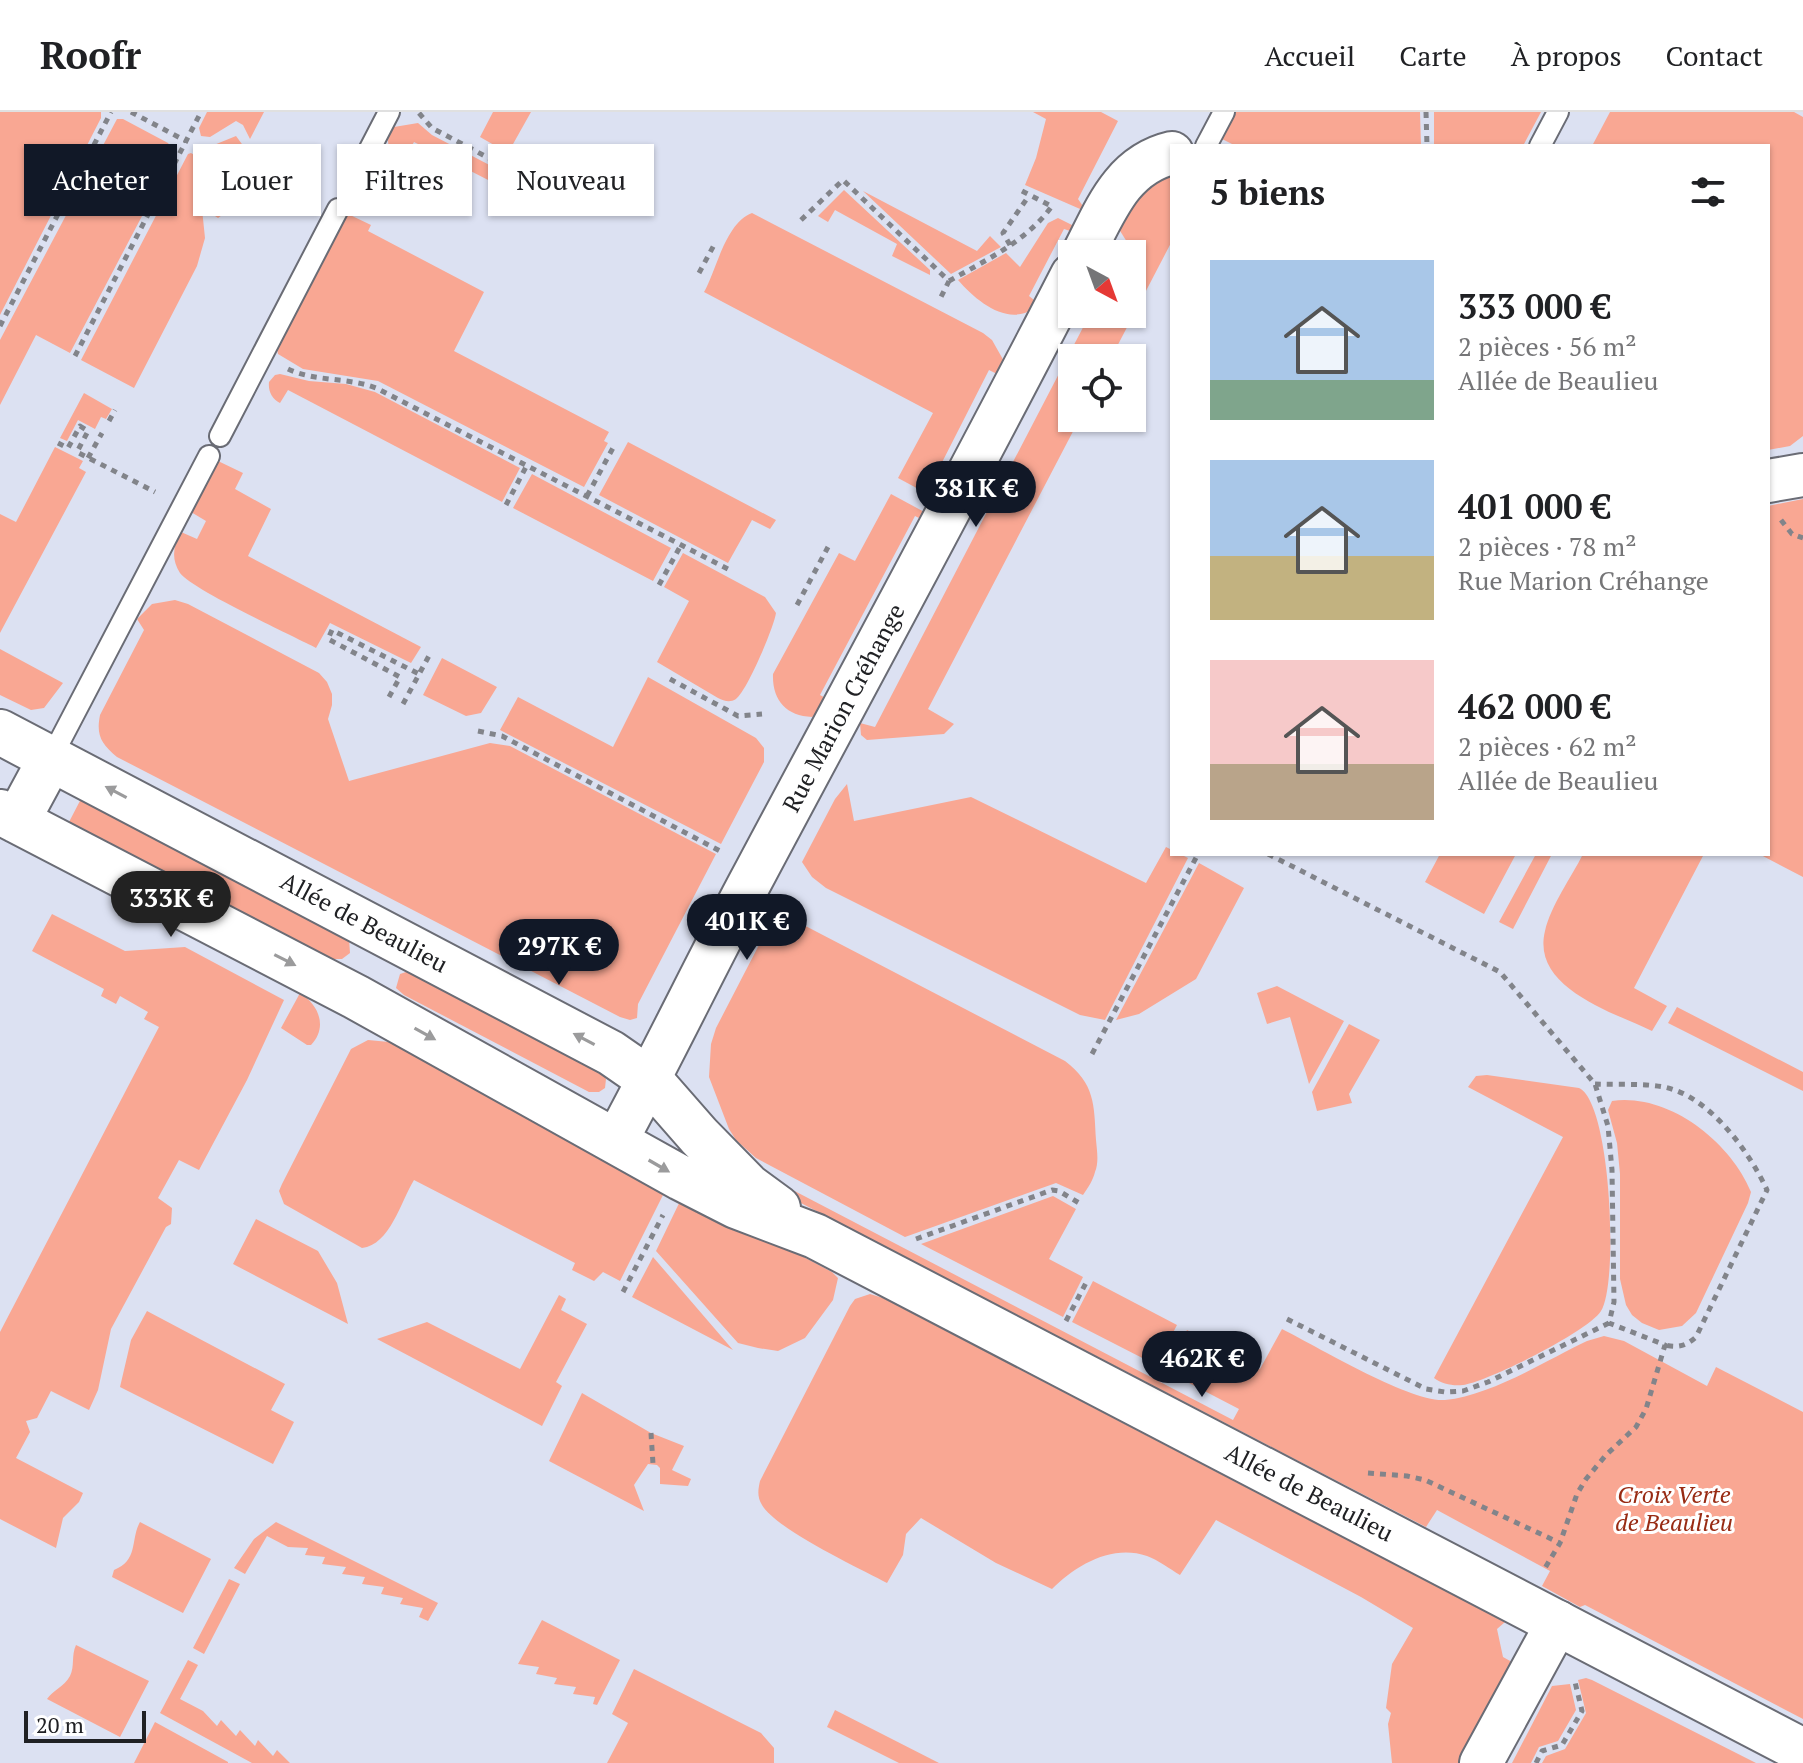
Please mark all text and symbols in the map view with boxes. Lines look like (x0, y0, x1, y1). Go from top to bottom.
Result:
text: Roofr (40, 30, 141, 80)
text: Accueil (1265, 37, 1355, 74)
text: Carte (1399, 37, 1467, 74)
text: À propos (1511, 37, 1622, 74)
text: Contact (1666, 37, 1763, 74)
chip: Acheter (24, 144, 177, 216)
chip: Louer (193, 144, 321, 216)
chip: Filtres (337, 144, 472, 216)
chip: Nouveau (488, 144, 654, 216)
text: 5 biens (1210, 170, 1325, 215)
icon: filters (1686, 170, 1730, 214)
north arrow (1058, 240, 1146, 328)
map controls (1058, 240, 1146, 432)
text: 333 000 € (1458, 284, 1611, 329)
icon: home (1274, 292, 1370, 388)
text: 2 pièces · 56 m² (1458, 329, 1636, 363)
button: locate (1058, 344, 1146, 432)
text: Allée de Beaulieu (1458, 363, 1659, 397)
pin: 381K € (911, 461, 1041, 529)
text: 381K € (934, 470, 1018, 504)
text: 401 000 € (1458, 484, 1611, 529)
icon: home (1274, 492, 1370, 588)
text: 2 pièces · 78 m² (1458, 529, 1636, 563)
text: Rue Marion Créhange (1458, 563, 1709, 597)
street label: Rue Marion Créhange (775, 598, 912, 817)
text: 462 000 € (1458, 684, 1611, 729)
icon: home (1274, 692, 1370, 788)
text: 2 pièces · 62 m² (1458, 729, 1636, 763)
text: Allée de Beaulieu (1458, 763, 1659, 797)
one-way arrow (104, 786, 127, 799)
street label: Allée de Beaulieu (275, 865, 454, 980)
pin: 333K € (106, 871, 236, 939)
text: 333K € (129, 880, 213, 914)
pin: 401K € (682, 894, 812, 962)
text: 401K € (705, 903, 789, 937)
pin: 297K € (494, 919, 624, 987)
text: 297K € (517, 928, 601, 962)
one-way arrow (273, 953, 296, 966)
one-way arrow (413, 1027, 436, 1041)
one-way arrow (573, 1032, 595, 1046)
one-way arrow (648, 1159, 670, 1173)
pin: 462K € (1137, 1331, 1267, 1399)
text: 462K € (1160, 1340, 1244, 1374)
street label: Allée de Beaulieu (1220, 1436, 1399, 1548)
park label: Croix Verte de Beaulieu (1615, 1478, 1733, 1538)
scale bar (24, 1707, 146, 1743)
text: 20 m (36, 1710, 84, 1739)

